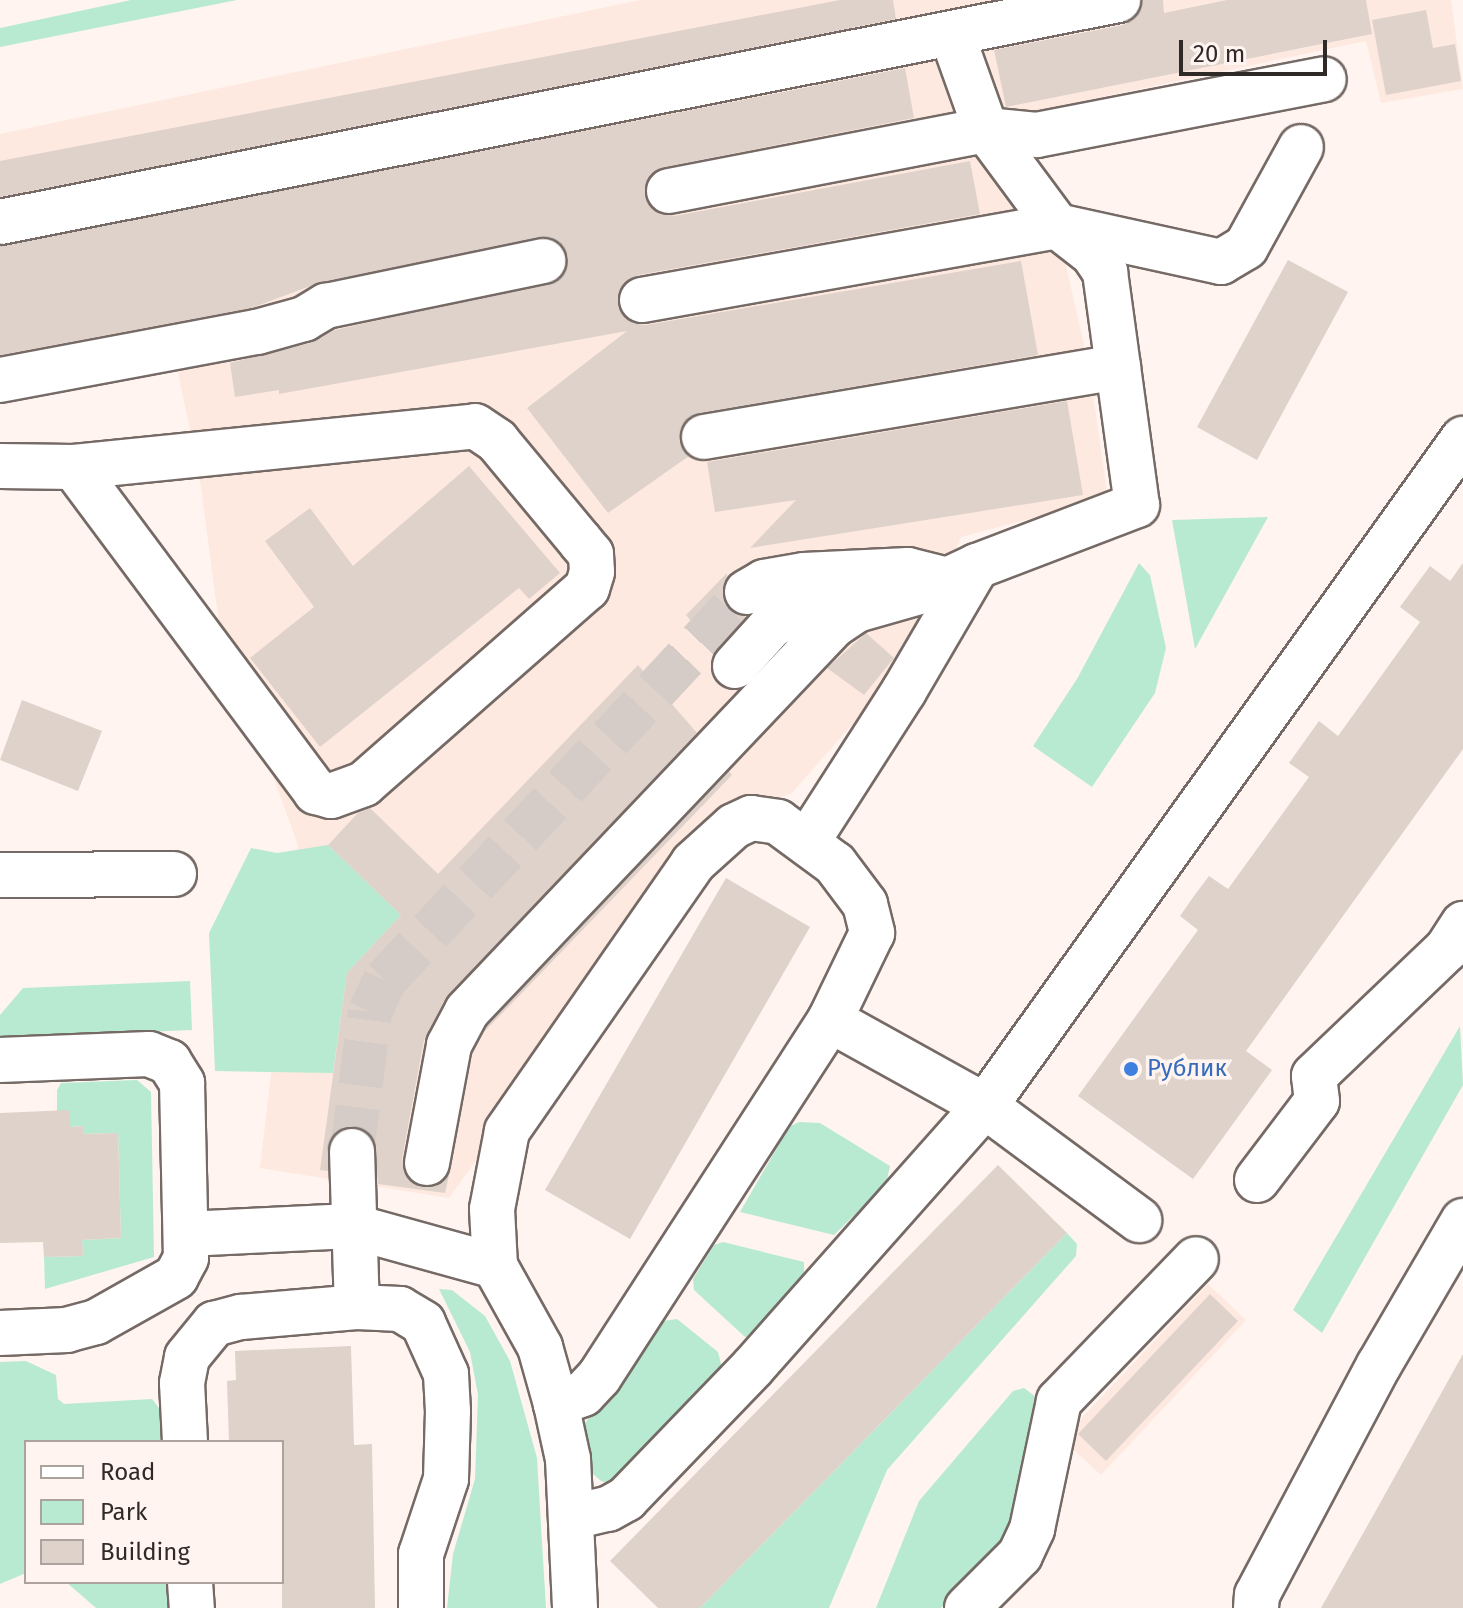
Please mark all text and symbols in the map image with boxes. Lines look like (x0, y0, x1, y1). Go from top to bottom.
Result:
scale bar (1183, 24, 1331, 74)
text: 20 m (1193, 40, 1245, 68)
place label: Рублик (1147, 1055, 1227, 1083)
marker: Рублик (1122, 1060, 1140, 1078)
legend (24, 1440, 284, 1584)
text: Road (100, 1458, 155, 1486)
text: Park (100, 1498, 147, 1526)
text: Building (100, 1538, 190, 1566)

